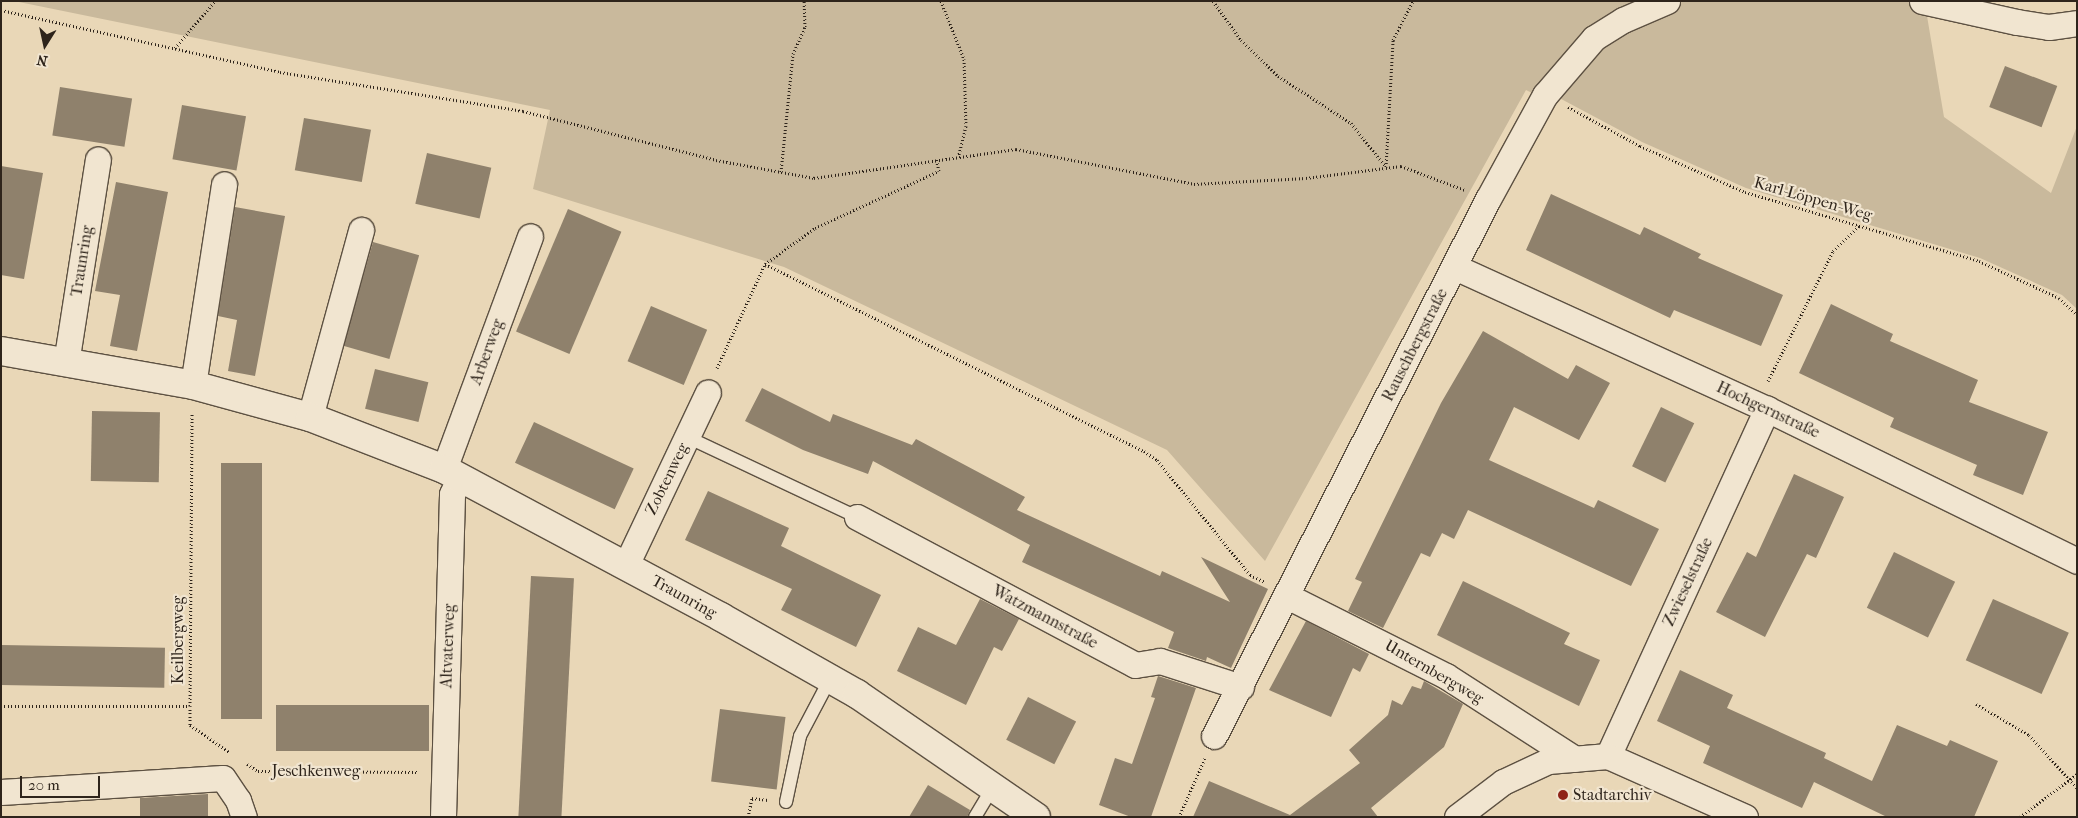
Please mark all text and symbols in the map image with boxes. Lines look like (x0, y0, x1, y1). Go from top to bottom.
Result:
north arrow (20, 20, 70, 70)
text: N (36, 51, 49, 70)
street label: Karl-Löppen-Weg (1752, 173, 1874, 225)
street label: Traunring (67, 224, 97, 298)
street label: Rauschbergstraße (1378, 285, 1452, 405)
street label: Arberweg (466, 317, 508, 387)
street label: Hochgernstraße (1713, 378, 1823, 442)
street label: Zobtenweg (641, 440, 693, 518)
street label: Zwieselstraße (1659, 535, 1717, 629)
street label: Traunring (648, 571, 720, 623)
street label: Watzmannstraße (989, 581, 1101, 653)
street label: Keilbergweg (168, 596, 188, 684)
street label: Altvaterweg (437, 604, 459, 688)
street label: Unternbergweg (1381, 636, 1487, 708)
street label: Jeschkenweg (272, 761, 360, 781)
scale bar (22, 766, 102, 798)
text: 20 m (28, 776, 60, 794)
place label: Stadtarchiv (1573, 785, 1651, 805)
marker: Stadtarchiv (1557, 789, 1569, 801)

